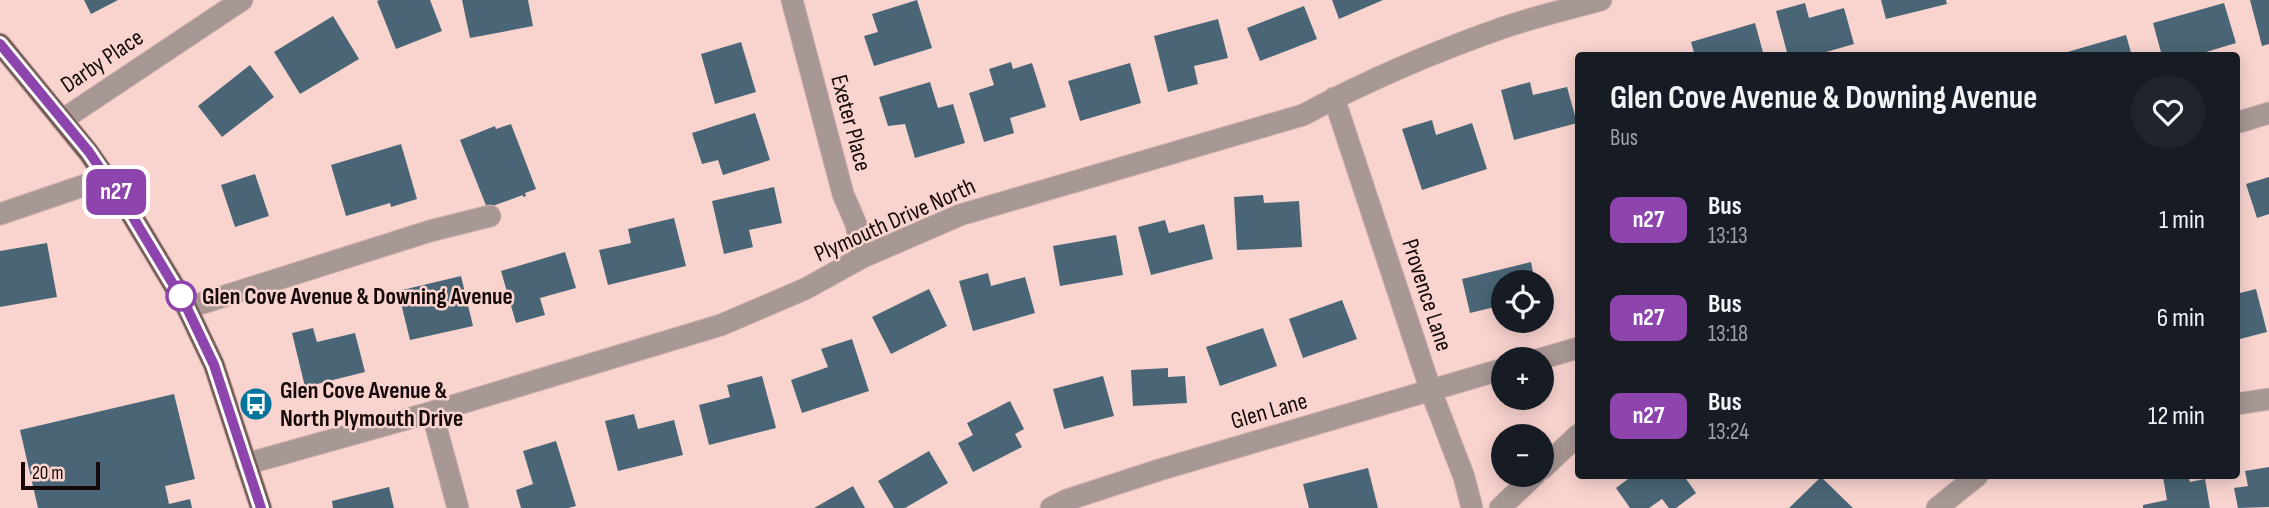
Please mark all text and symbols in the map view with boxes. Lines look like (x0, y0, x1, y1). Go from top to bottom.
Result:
street label: Darby Place (55, 23, 149, 99)
street label: Exeter Place (824, 72, 878, 174)
button: heart (2131, 75, 2205, 149)
text: Glen Cove Avenue & Downing Avenue (1610, 78, 2037, 118)
text: Bus (1610, 124, 1638, 152)
line badge: n27 (76, 169, 156, 215)
street label: Plymouth Drive North (810, 171, 980, 269)
text: n27 (100, 177, 132, 206)
text: Bus (1708, 191, 1742, 222)
text: n27 (1633, 205, 1664, 234)
text: 1 min (2159, 205, 2205, 236)
text: 13:13 (1708, 222, 1748, 250)
street label: Provence Lane (1395, 235, 1459, 355)
map controls (1491, 270, 1554, 487)
button: locate (1491, 270, 1554, 333)
marker: Glen Cove Avenue & Downing Avenue (166, 281, 196, 311)
place label: Glen Cove Avenue & Downing Avenue (202, 282, 513, 311)
text: Bus (1708, 289, 1742, 320)
text: n27 (1633, 303, 1664, 332)
text: 6 min (2157, 303, 2205, 334)
text: 13:18 (1708, 320, 1748, 348)
button: + (1491, 347, 1554, 410)
place label: Glen Cove Avenue & North Plymouth Drive (280, 376, 463, 433)
bus stop icon: Glen Cove Avenue & North Plymouth Drive (237, 385, 275, 423)
street label: Glen Lane (1227, 386, 1311, 436)
text: Bus (1708, 387, 1742, 418)
text: n27 (1633, 401, 1664, 430)
text: 12 min (2148, 401, 2205, 432)
text: 13:24 (1708, 418, 1749, 446)
button: − (1491, 424, 1554, 487)
scale bar (21, 459, 100, 491)
text: 20 m (32, 462, 64, 485)

